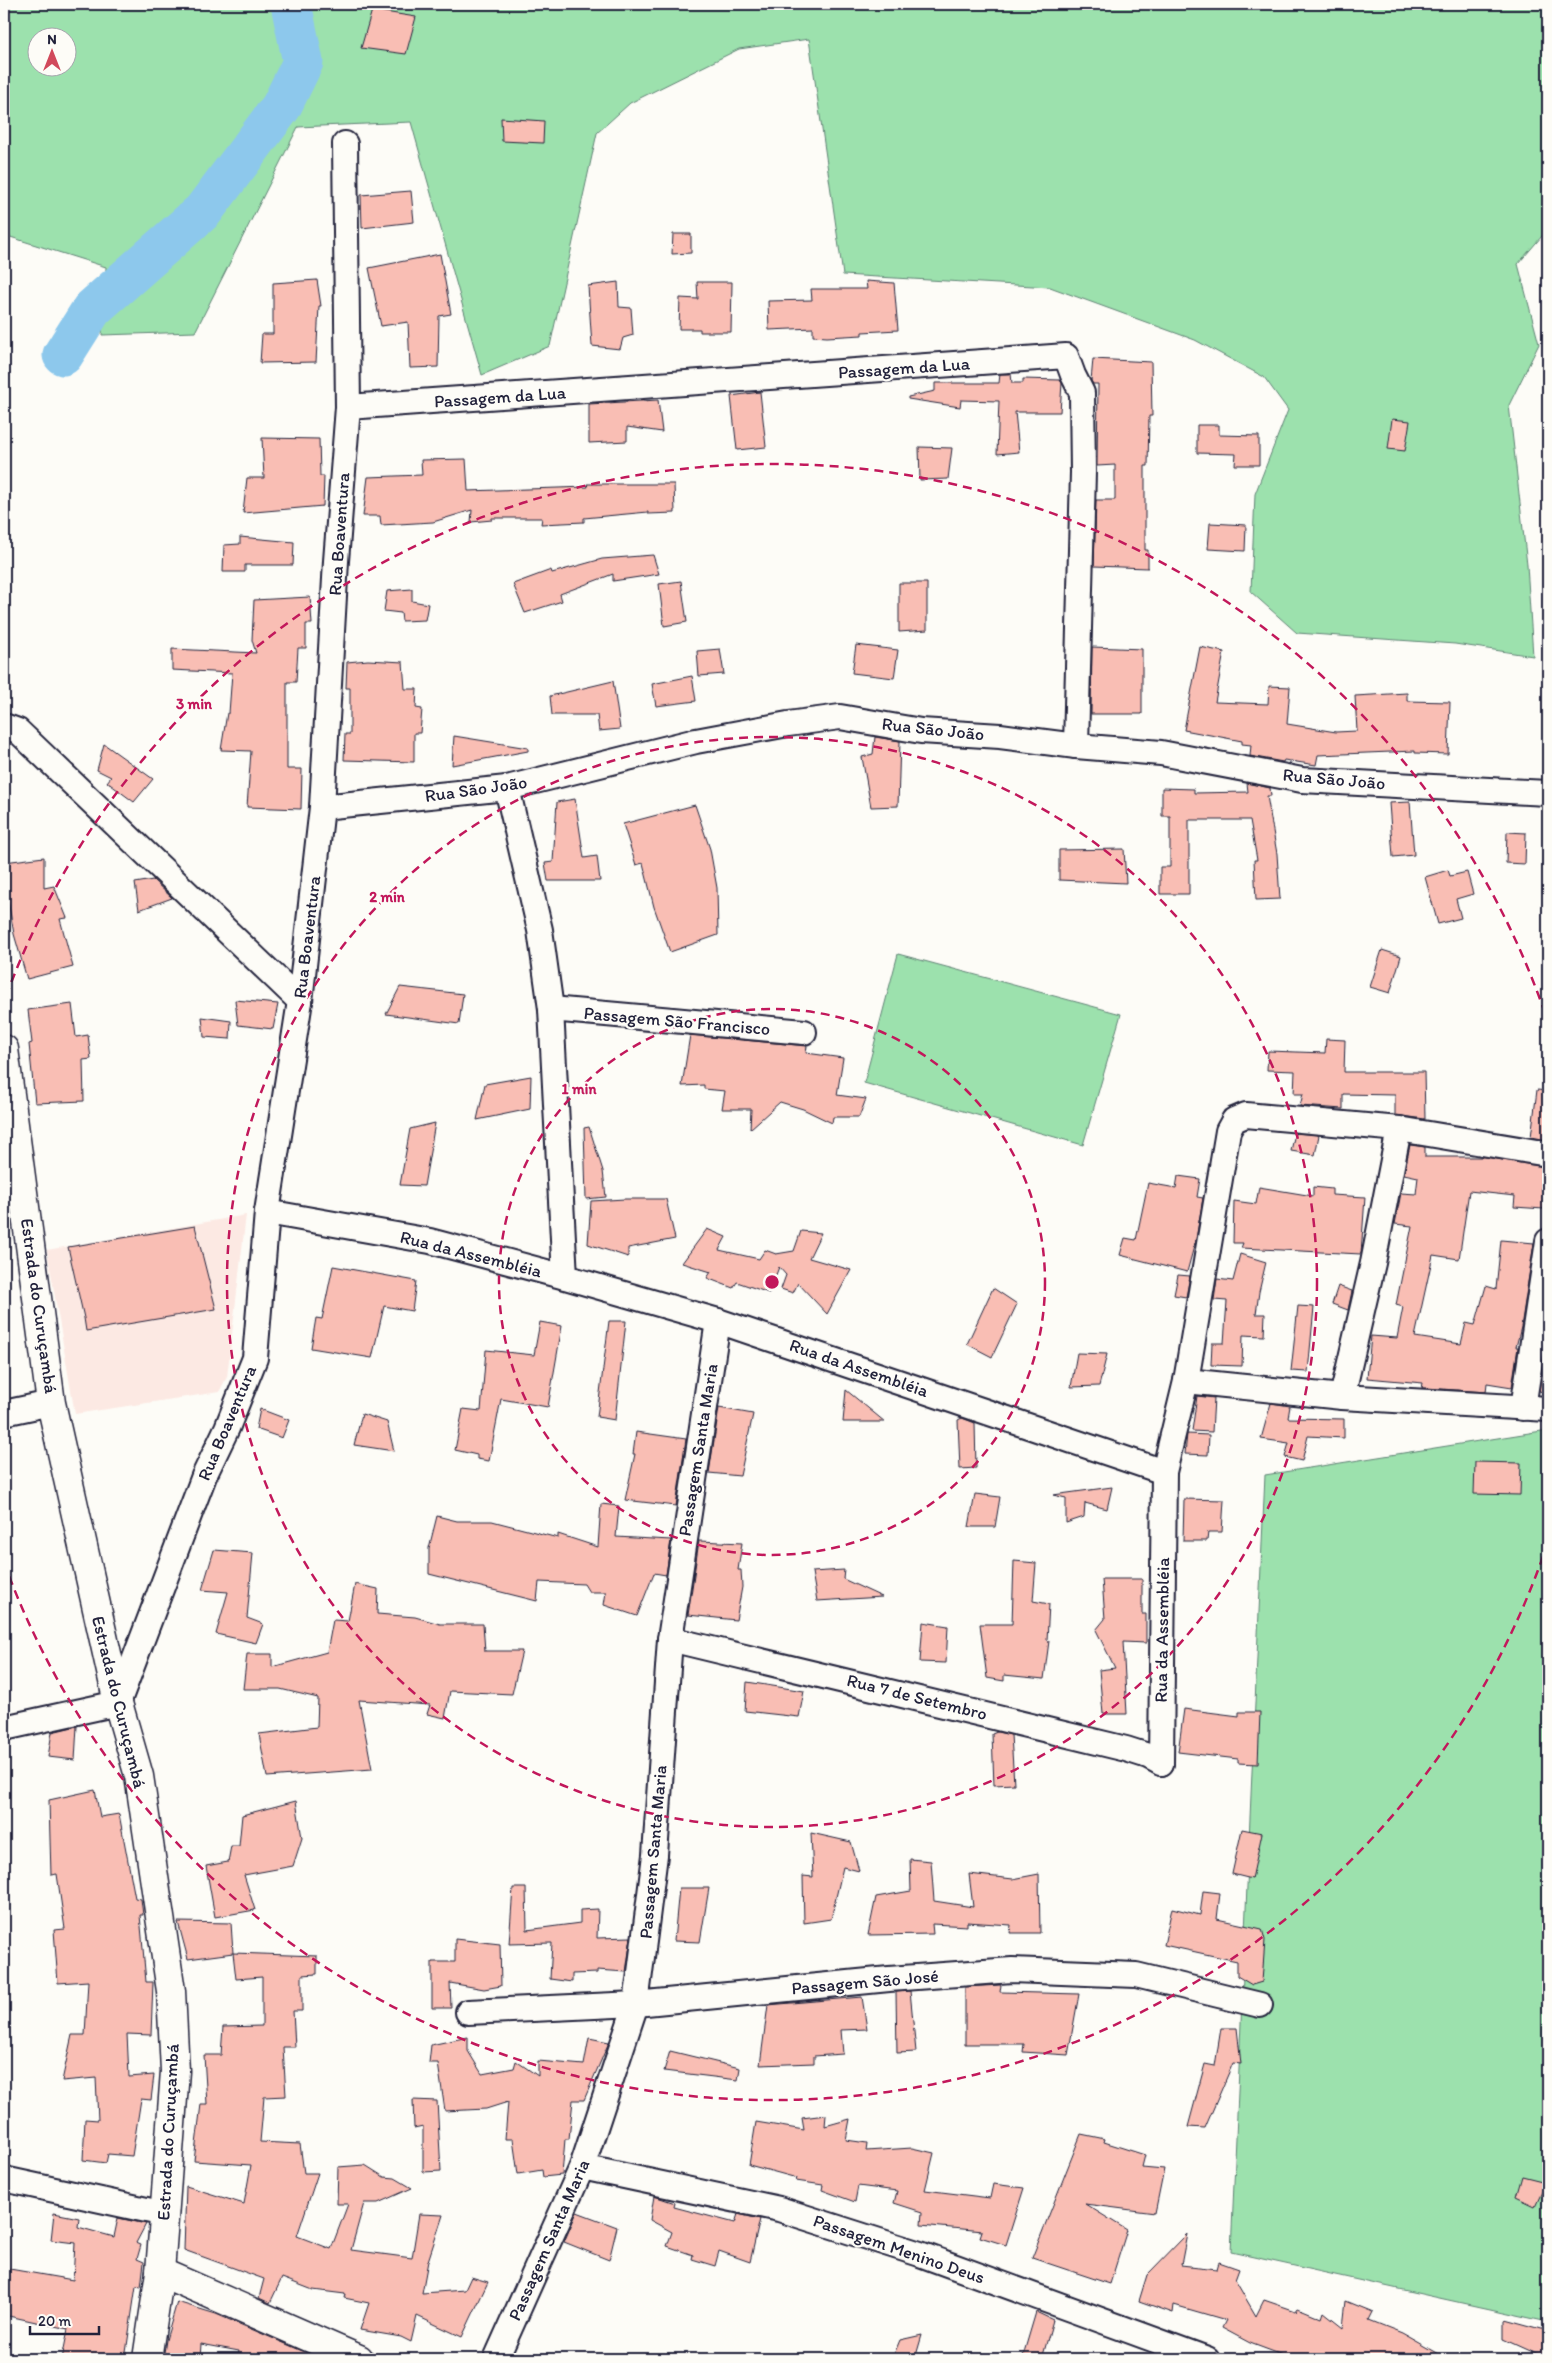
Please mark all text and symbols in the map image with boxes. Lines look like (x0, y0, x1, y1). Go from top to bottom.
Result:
north arrow (28, 28, 78, 78)
text: N (47, 31, 57, 48)
street label: Passagem da Lua (837, 352, 971, 384)
street label: Passagem da Lua (433, 381, 567, 413)
street label: Rua Boaventura (324, 471, 354, 596)
text: 3 min (176, 695, 213, 713)
street label: Rua São João (881, 713, 985, 745)
street label: Rua São João (1282, 764, 1386, 794)
street label: Rua São João (423, 771, 529, 807)
street label: Rua Boaventura (289, 874, 326, 1000)
text: 2 min (369, 888, 406, 906)
street label: Passagem São Francisco (583, 1002, 771, 1040)
text: 1 min (562, 1080, 597, 1098)
street label: Estrada do Curuçambá (16, 1217, 62, 1396)
street label: Rua da Assembléia (398, 1226, 545, 1282)
centre of rings (763, 1273, 781, 1291)
street label: Rua da Assembléia (787, 1334, 932, 1402)
street label: Rua Boaventura (193, 1361, 261, 1484)
street label: Passagem Santa Maria (674, 1362, 723, 1538)
street label: Rua da Assembléia (1150, 1556, 1174, 1703)
street label: Estrada do Curuçambá (87, 1614, 151, 1791)
street label: Rua 7 de Setembro (845, 1669, 989, 1725)
street label: Passagem Santa Maria (634, 1764, 672, 1940)
street label: Passagem São José (790, 1965, 940, 1999)
street label: Estrada do Curuçambá (152, 2042, 184, 2221)
street label: Passagem Santa Maria (504, 2156, 595, 2324)
street label: Passagem Menino Deus (810, 2209, 988, 2289)
scale bar (30, 2303, 99, 2335)
text: 20 m (38, 2312, 72, 2330)

